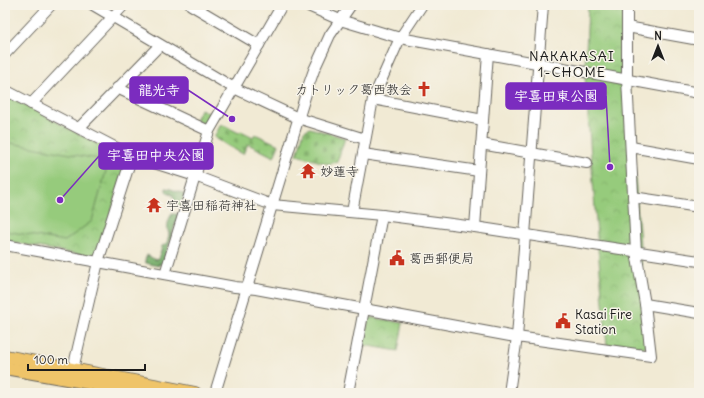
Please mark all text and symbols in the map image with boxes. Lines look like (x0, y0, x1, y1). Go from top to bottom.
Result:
north arrow (638, 26, 678, 66)
text: N (654, 29, 662, 43)
district label: NAKAKASAI 1-CHOME (529, 47, 615, 81)
callout: 龍光寺 (130, 77, 188, 103)
church icon: カトリック葛西教会 (415, 80, 433, 98)
text: 龍光寺 (138, 81, 180, 99)
place label: カトリック葛西教会 (295, 81, 412, 98)
callout: 宇喜田東公園 (506, 83, 606, 109)
text: 宇喜田東公園 (514, 87, 598, 105)
callout: 宇喜田中央公園 (99, 143, 213, 169)
text: 宇喜田中央公園 (107, 146, 205, 164)
temple icon: 妙蓮寺 (299, 162, 317, 180)
place label: 妙蓮寺 (320, 163, 359, 180)
temple icon: 宇喜田稲荷神社 (145, 196, 163, 214)
place label: 宇喜田稲荷神社 (166, 197, 257, 214)
public building icon: 葛西郵便局 (388, 249, 406, 267)
place label: 葛西郵便局 (409, 250, 474, 267)
place label: Kasai Fire Station (575, 306, 632, 338)
public building icon: Kasai Fire Station (554, 312, 572, 330)
scale bar (28, 346, 145, 372)
text: 100 m (34, 352, 68, 367)

